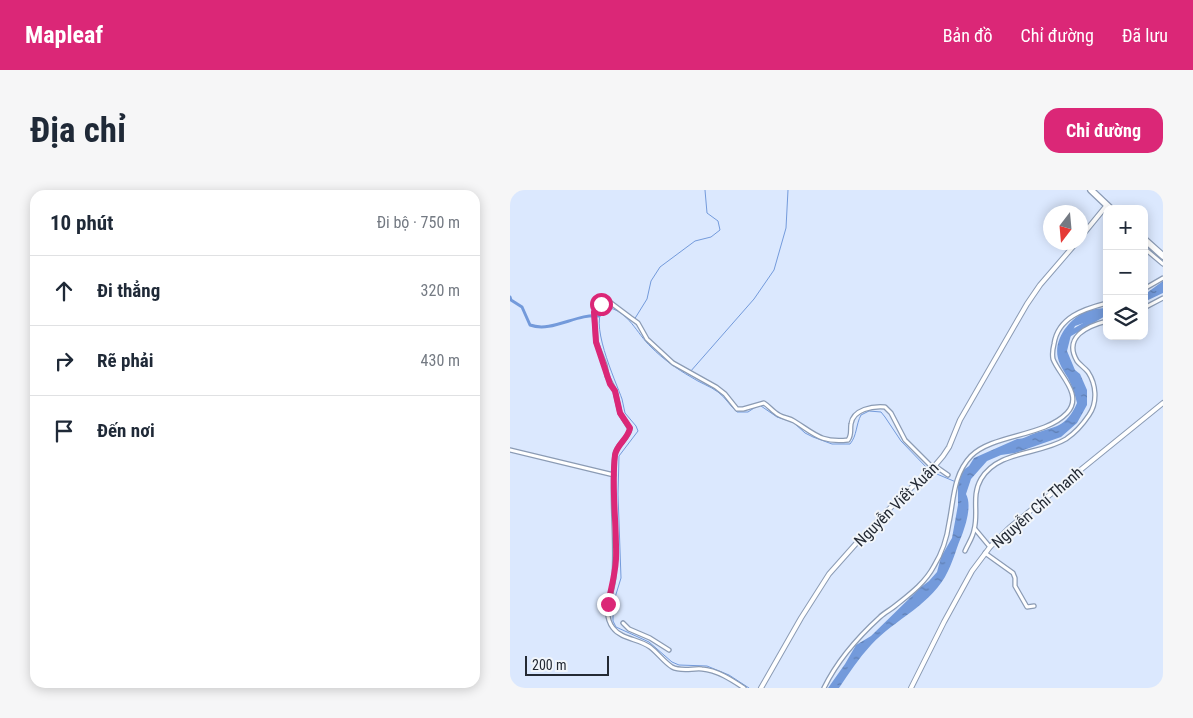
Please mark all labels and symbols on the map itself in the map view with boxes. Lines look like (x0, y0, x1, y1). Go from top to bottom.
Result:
north arrow (1043, 205, 1088, 250)
route start (590, 293, 613, 316)
street label: Nguyễn Viết Xuân (850, 458, 942, 550)
street label: Nguyễn Chí Thanh (988, 463, 1087, 552)
route end (597, 593, 620, 616)
scale bar (525, 653, 609, 676)

